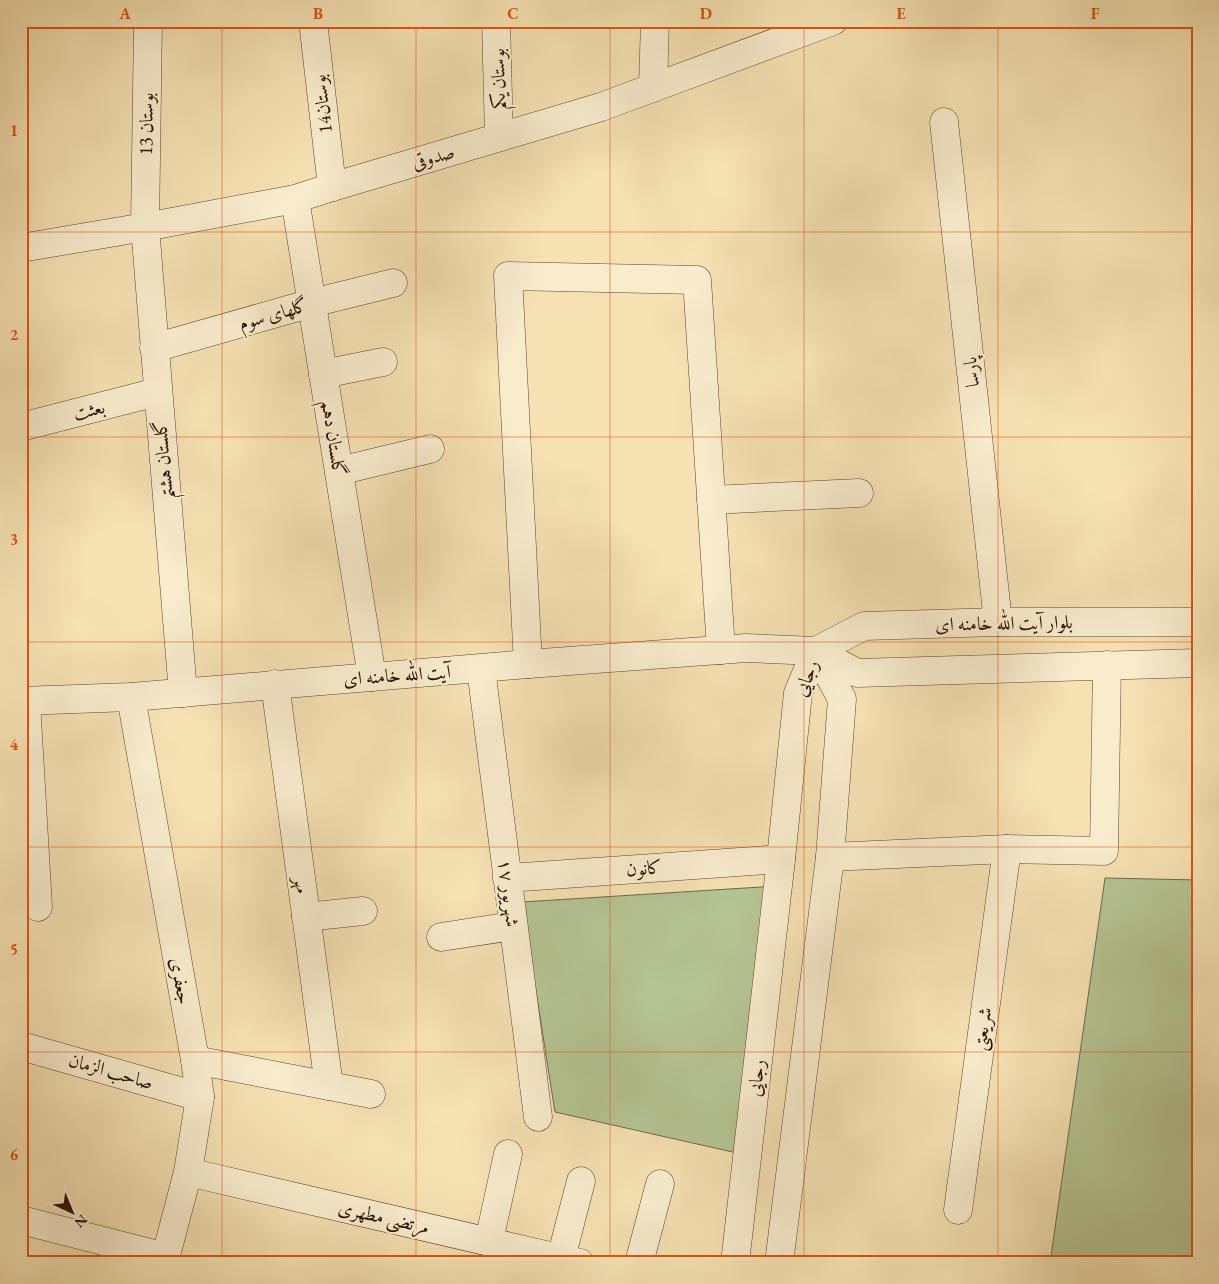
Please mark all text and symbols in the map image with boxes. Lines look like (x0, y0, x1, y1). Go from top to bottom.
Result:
text: A (118, 3, 131, 24)
text: B (313, 3, 323, 24)
text: C (507, 3, 519, 24)
text: D (700, 3, 712, 24)
text: E (896, 3, 906, 24)
text: F (1091, 3, 1100, 24)
street label: بوستان یکم (485, 48, 516, 110)
street label: بوستان14 (306, 73, 338, 135)
street label: بوستان 13 (133, 92, 159, 156)
text: 1 (10, 120, 18, 141)
street label: صدوقی (409, 139, 457, 175)
street label: گلهای سوم (236, 292, 312, 340)
text: 2 (10, 324, 19, 345)
street label: پارسا (957, 354, 986, 389)
street label: بعثت (70, 394, 108, 426)
street label: گلستان دهم (310, 398, 352, 479)
street label: گلستان هشتم (147, 419, 186, 501)
text: 3 (10, 529, 18, 550)
street label: بلوار آیت الله خامنه ای (935, 607, 1073, 637)
street label: رجایی (788, 656, 825, 700)
street label: آیت الله خامنه ای (342, 657, 453, 691)
text: 4 (10, 734, 19, 755)
street label: کانون (625, 854, 663, 882)
street label: ۱۷ شهریور (492, 858, 526, 928)
street label: مهر (288, 873, 316, 895)
text: 5 (10, 939, 18, 960)
street label: جعفری (165, 955, 197, 1007)
street label: شریعتی (967, 1006, 998, 1053)
street label: صاحب الزمان (66, 1047, 156, 1095)
street label: رجایی (741, 1058, 772, 1098)
text: 6 (10, 1144, 19, 1165)
north arrow (48, 1186, 98, 1236)
street label: مرتضی مطهری (336, 1194, 432, 1241)
text: N (70, 1211, 91, 1232)

